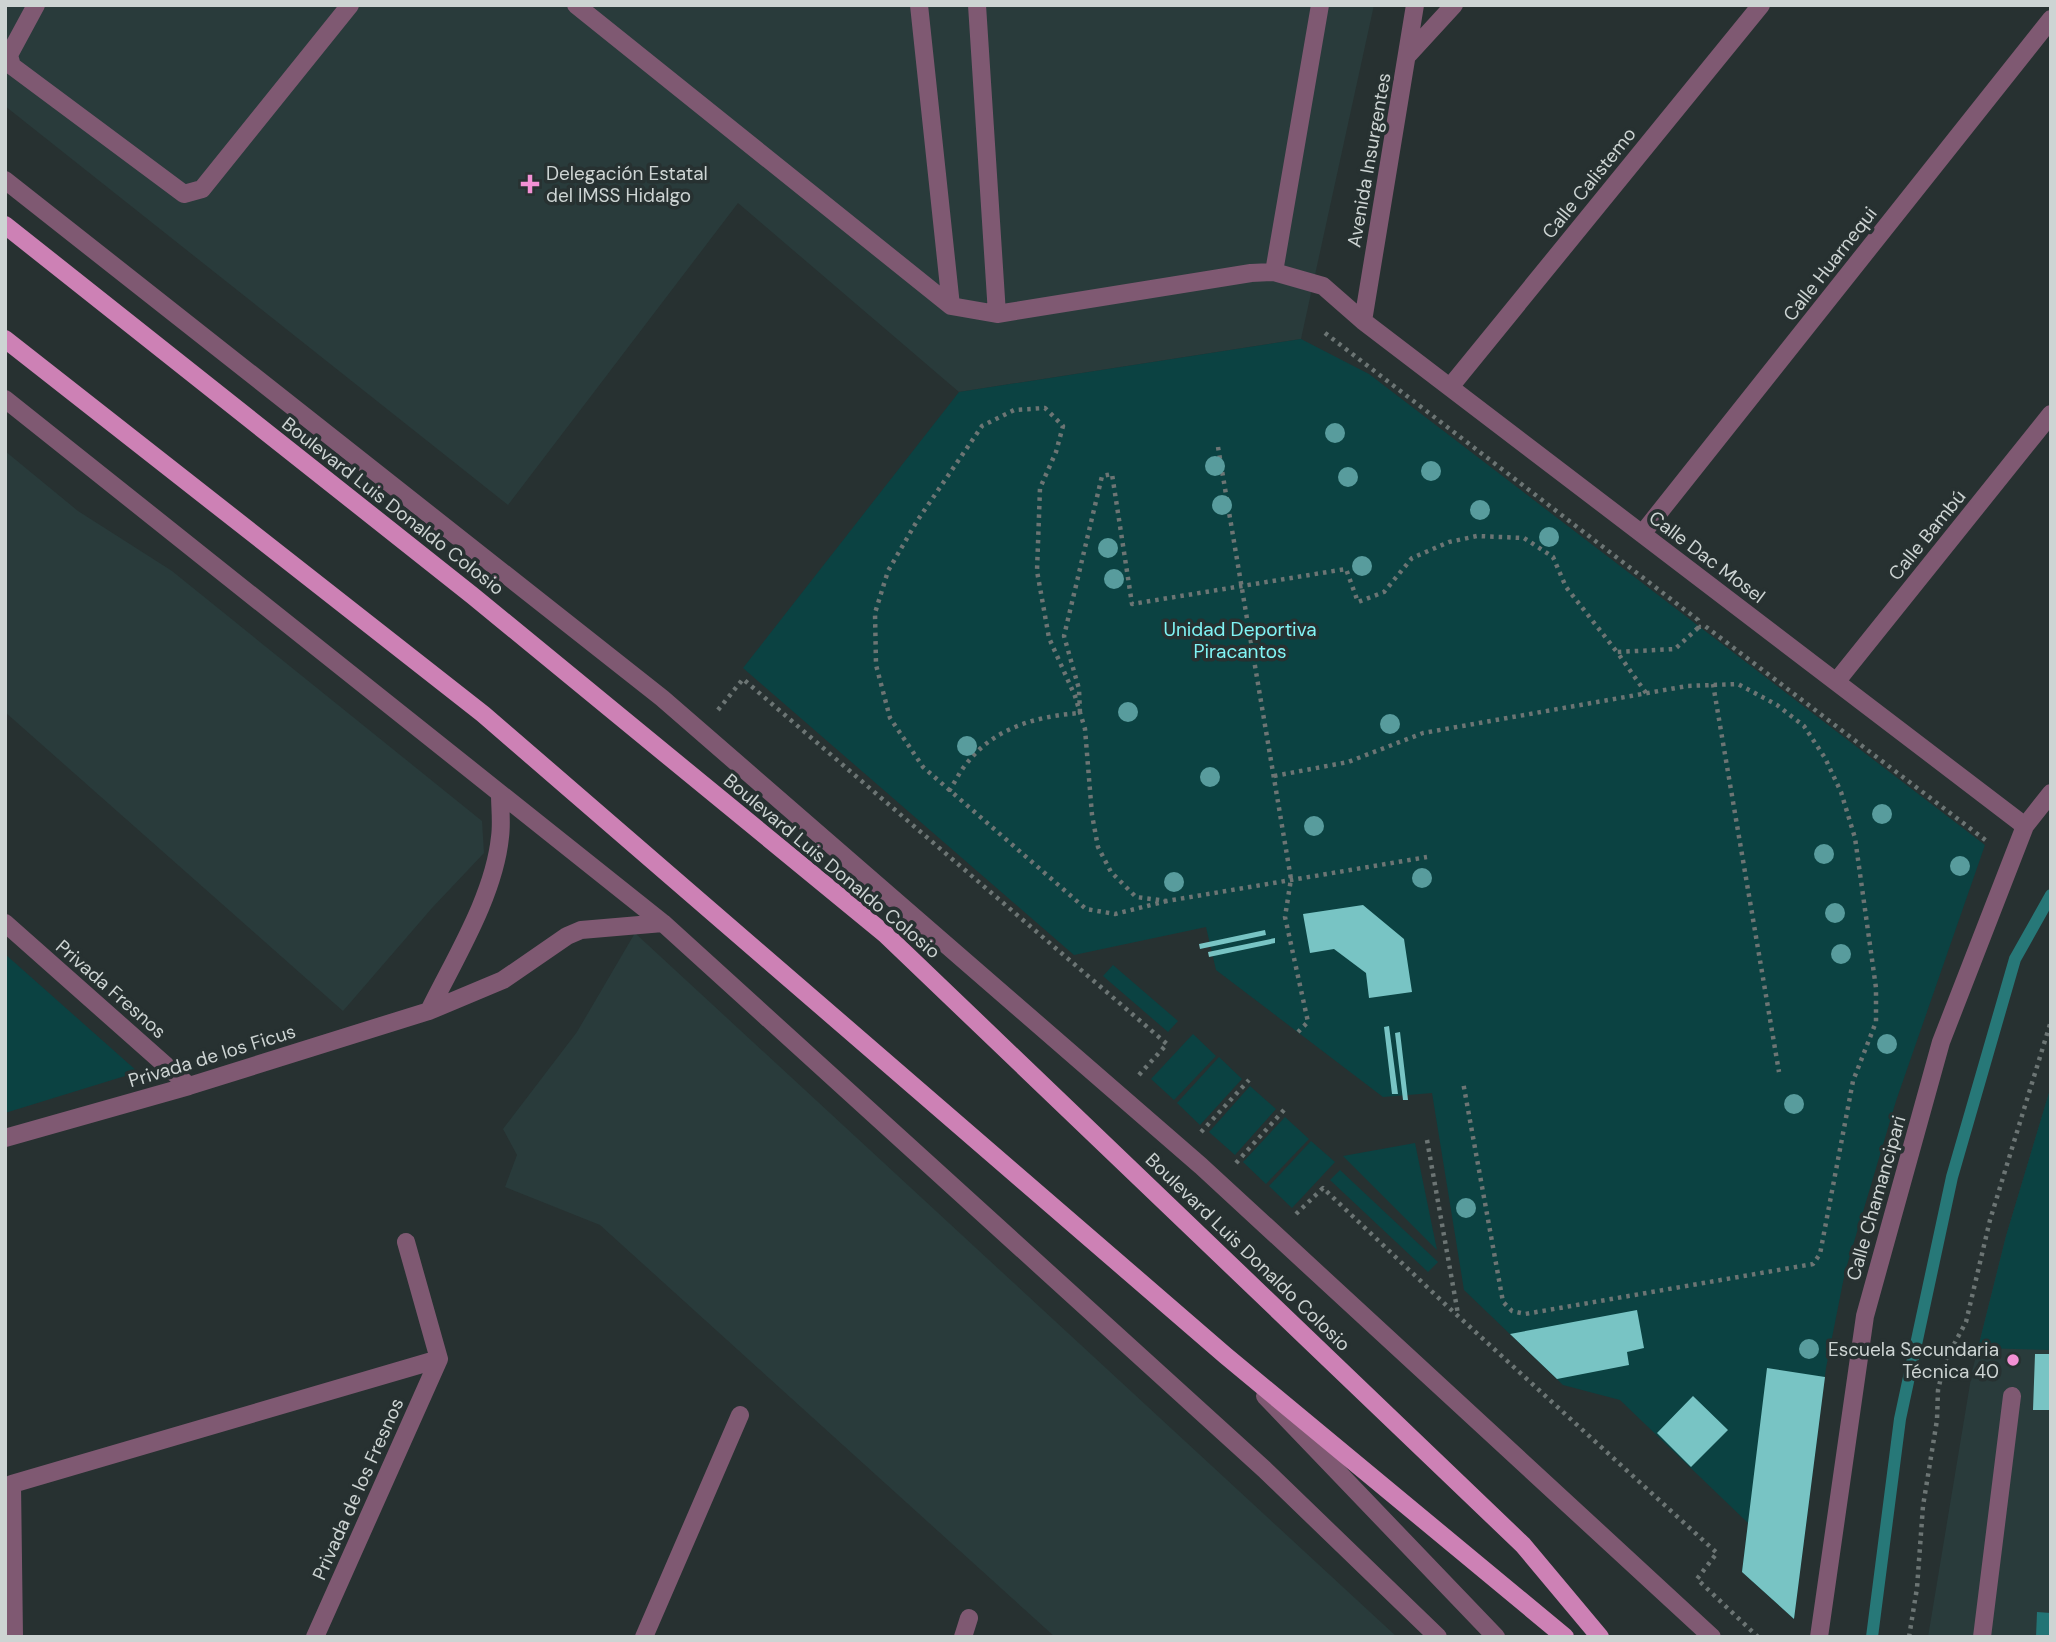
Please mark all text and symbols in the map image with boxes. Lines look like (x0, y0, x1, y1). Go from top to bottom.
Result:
street label: Avenida Insurgentes (1341, 71, 1397, 249)
street label: Calle Calistemo (1536, 122, 1642, 244)
place label: Delegación Estatal del IMSS Hidalgo (546, 161, 708, 208)
marker: Delegación Estatal del IMSS Hidalgo (520, 174, 540, 194)
street label: Calle Huarnequi (1778, 202, 1882, 326)
street label: Boulevard Luis Donaldo Colosio (277, 411, 509, 601)
street label: Calle Bambú (1883, 484, 1971, 586)
street label: Calle Dac Mosel (1644, 505, 1770, 609)
park label: Unidad Deportiva Piracantos (1163, 617, 1317, 664)
street label: Boulevard Luis Donaldo Colosio (718, 768, 946, 964)
street label: Privada Fresnos (50, 934, 172, 1044)
street label: Privada de los Ficus (125, 1019, 299, 1093)
street label: Calle Chamancipari (1840, 1113, 1912, 1283)
street label: Boulevard Luis Donaldo Colosio (1140, 1147, 1356, 1357)
place label: Escuela Secundaria Técnica 40 (1828, 1337, 1999, 1384)
marker: Escuela Secundaria Técnica 40 (2005, 1352, 2021, 1368)
street label: Privada de los Fresnos (307, 1394, 409, 1584)

